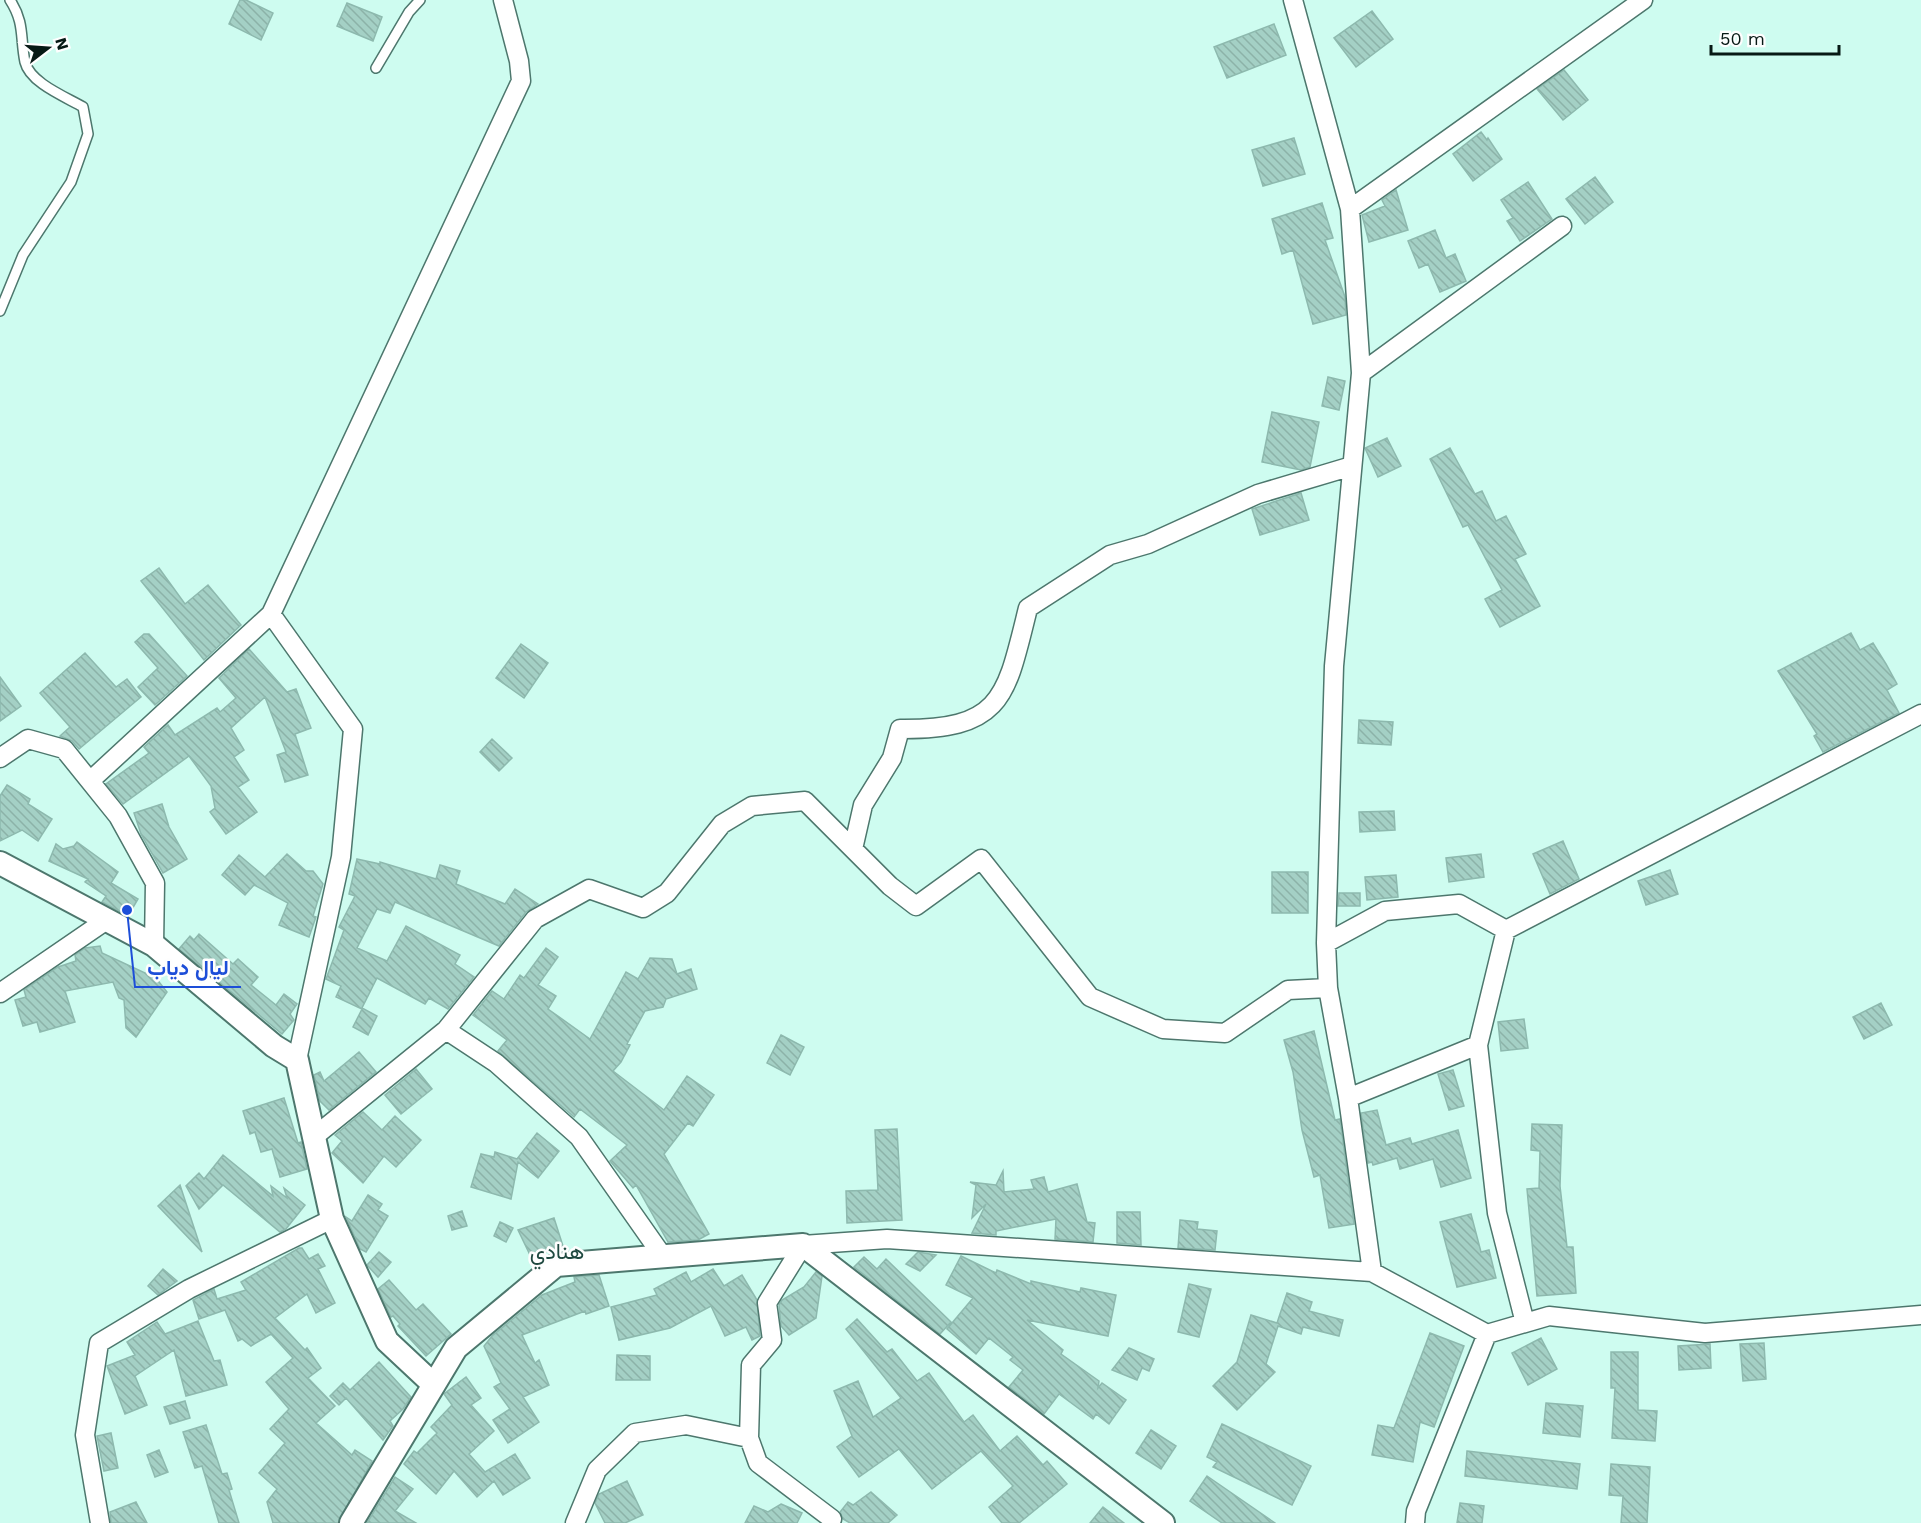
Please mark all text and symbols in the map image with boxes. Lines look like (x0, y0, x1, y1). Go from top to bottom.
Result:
north arrow (18, 18, 78, 78)
scale bar (1711, 18, 1838, 56)
text: 50 m (1720, 28, 1765, 49)
text: N (51, 35, 73, 52)
callout: ليال دياب (135, 948, 241, 987)
text: ليال دياب (147, 955, 229, 981)
district label: هنادي (530, 1239, 584, 1270)

